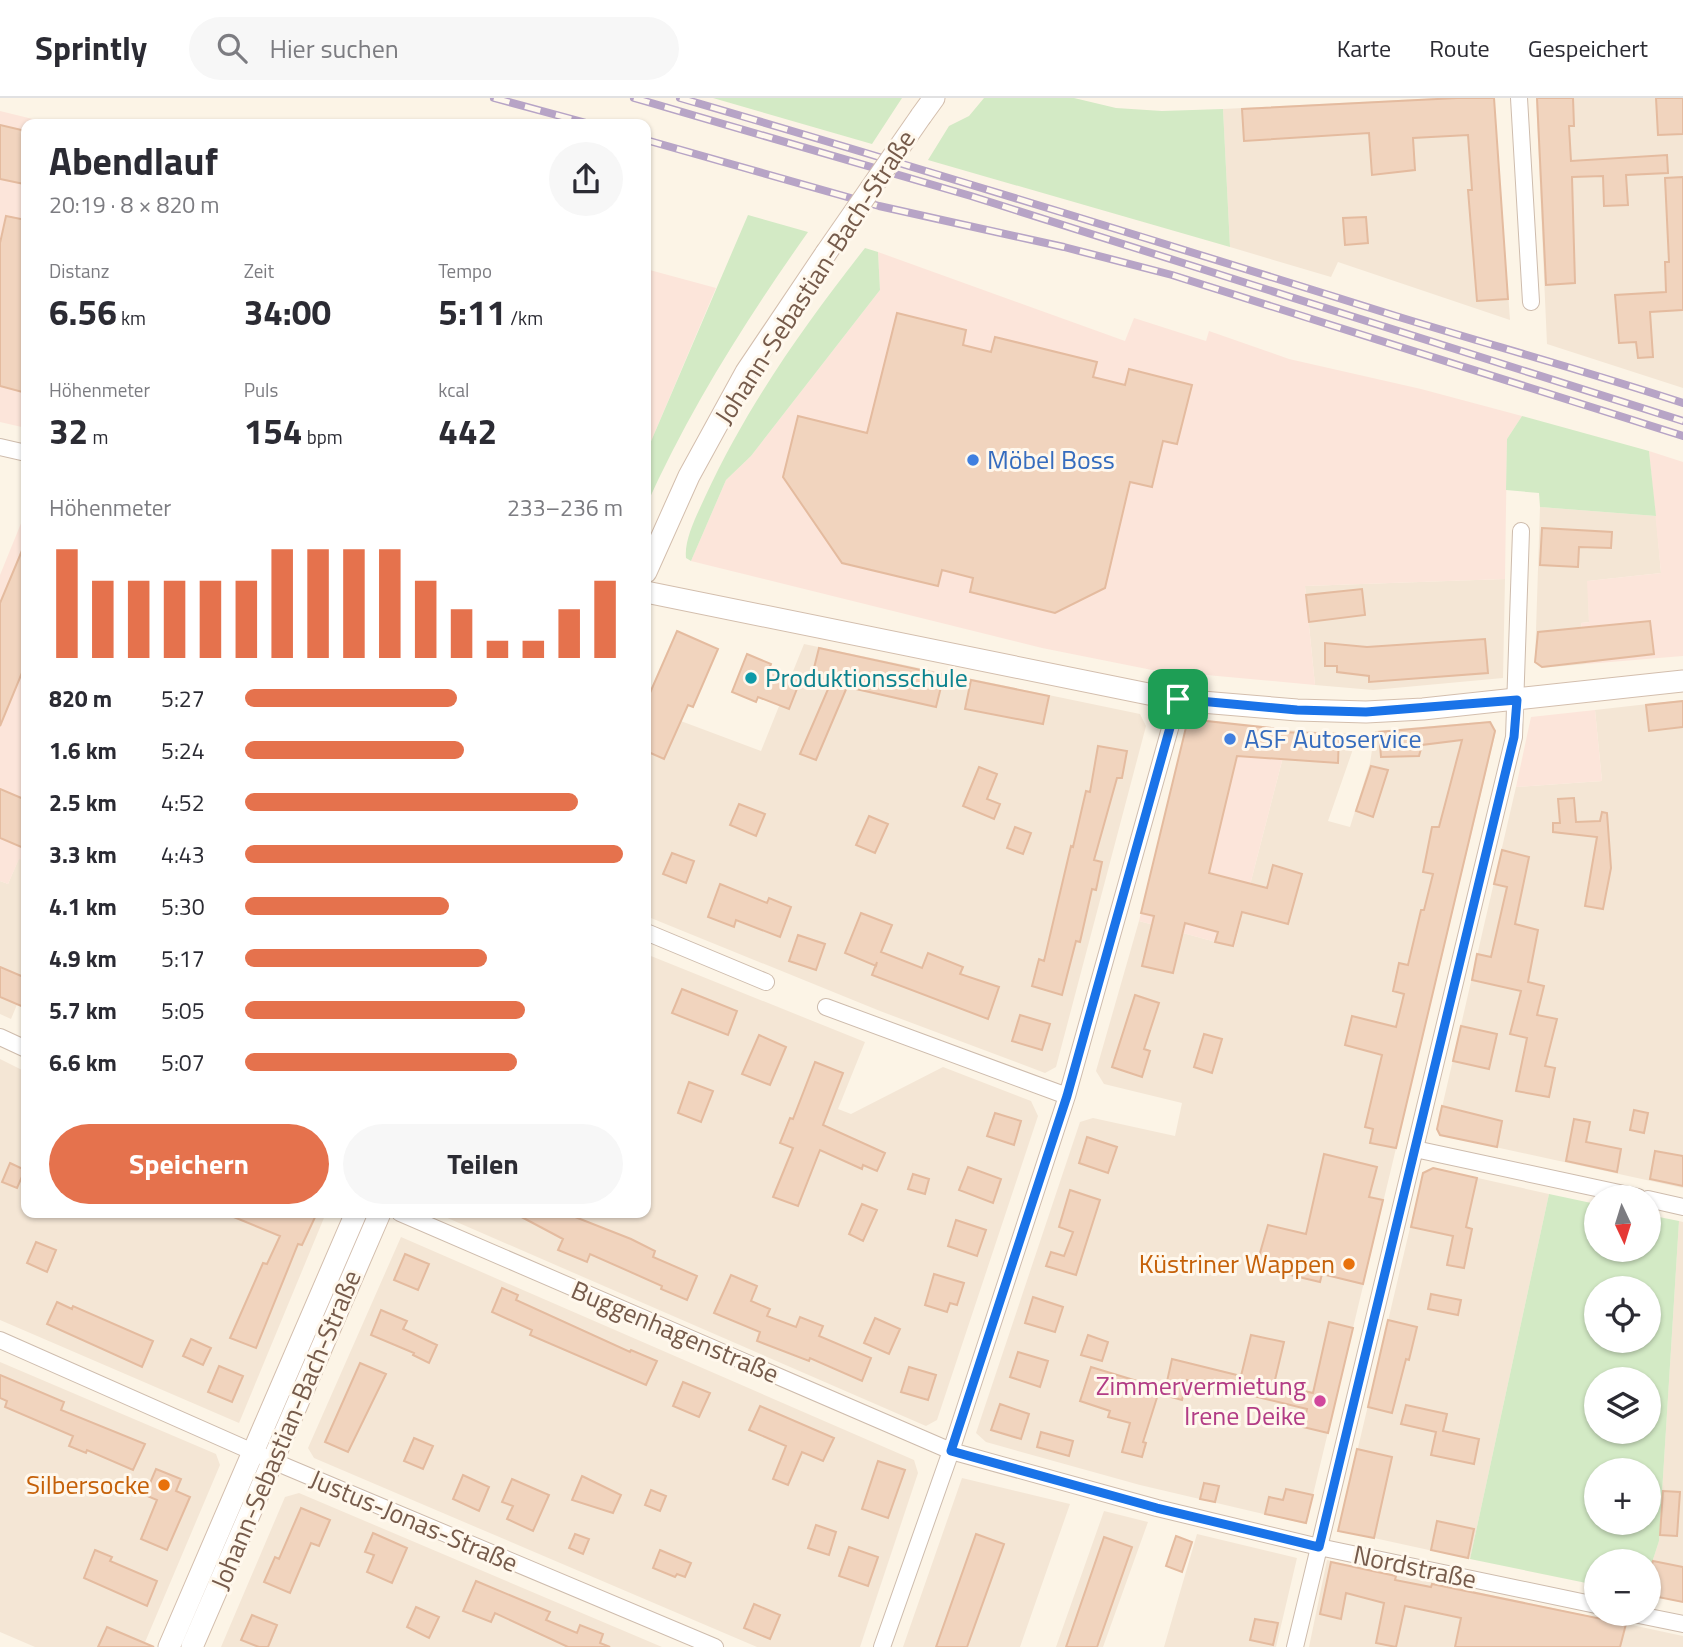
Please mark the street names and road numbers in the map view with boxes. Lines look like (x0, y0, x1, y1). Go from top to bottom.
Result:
street label: Johann-Sebastian-Bach-Straße (705, 122, 925, 432)
street label: Johann-Sebastian-Bach-Straße (200, 1264, 371, 1596)
street label: Buggenhagenstraße (565, 1270, 785, 1393)
street label: Justus-Jonas-Straße (304, 1459, 524, 1582)
street label: Nordstraße (1350, 1534, 1480, 1599)

